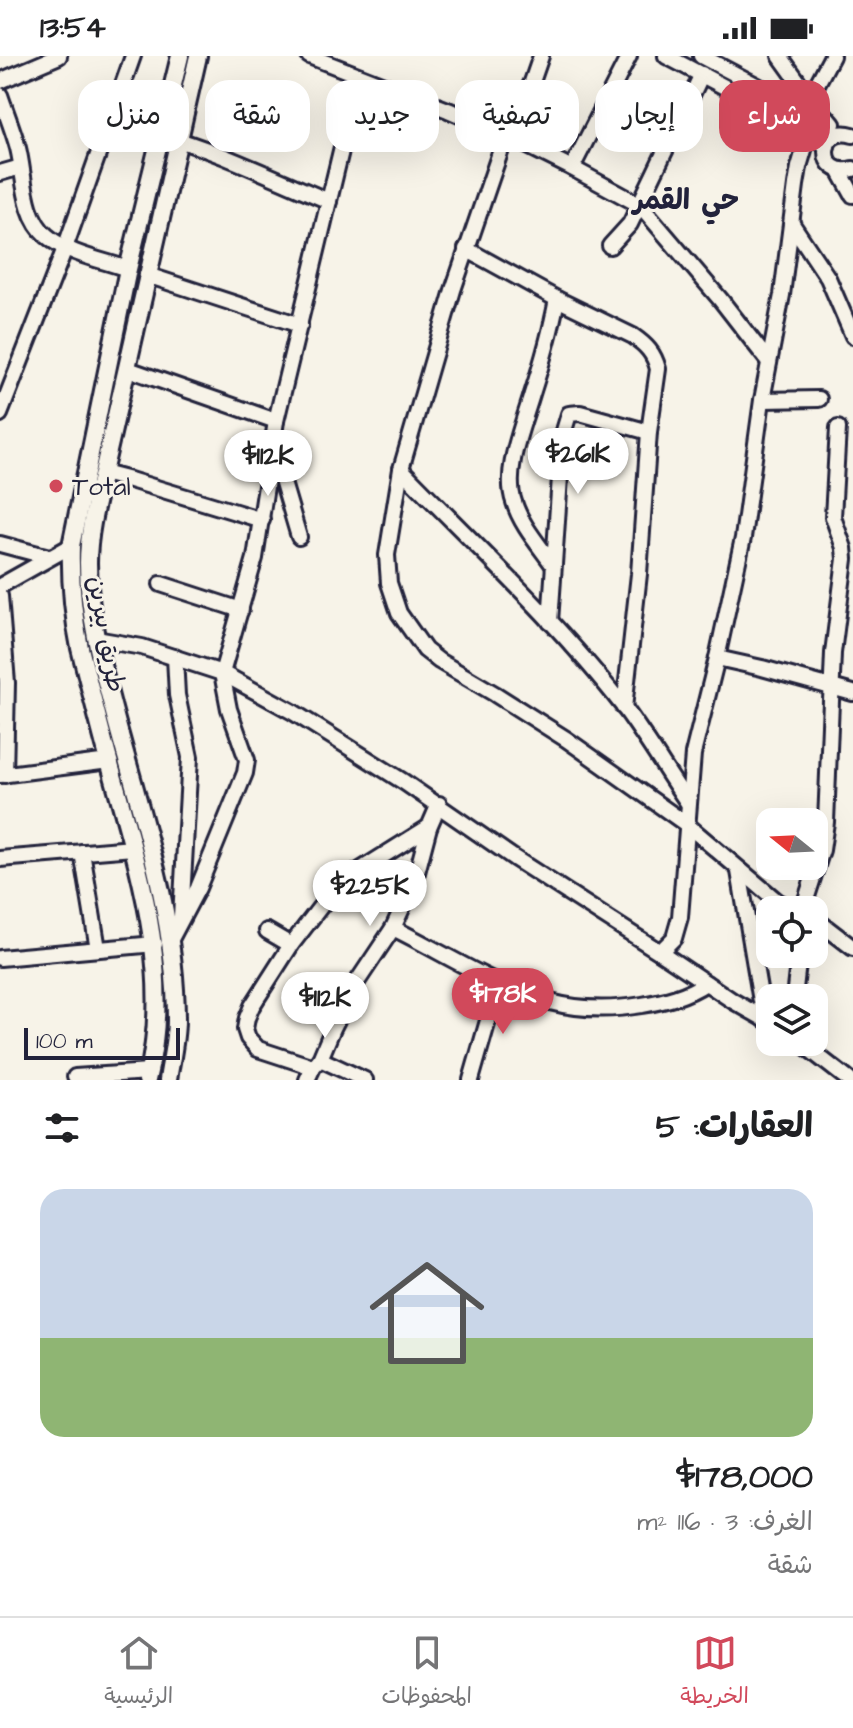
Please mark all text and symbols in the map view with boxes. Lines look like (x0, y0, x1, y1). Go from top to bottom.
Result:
text: 13:54 (40, 7, 106, 49)
chip: منزل (78, 80, 189, 152)
chip: شقة (205, 80, 310, 152)
chip: جديد (326, 80, 439, 152)
chip: تصفية (455, 80, 579, 152)
chip: إيجار (595, 80, 703, 152)
chip: شراء (719, 80, 830, 152)
district label: حي القمر (630, 181, 739, 225)
pin: $261K (522, 428, 634, 496)
pin: $112K (212, 430, 324, 498)
text: $261K (546, 436, 610, 472)
text: $112K (242, 438, 294, 474)
place label: Total (72, 469, 131, 505)
marker: Total (47, 477, 65, 495)
street label: طريق بيرين (78, 573, 134, 695)
north arrow (756, 808, 828, 880)
map controls (756, 808, 828, 1056)
pin: $225K (314, 860, 426, 928)
text: $225K (331, 868, 409, 904)
button: locate (756, 896, 828, 968)
pin: $178K (447, 968, 559, 1036)
pin: $112K (269, 972, 381, 1040)
text: $178K (470, 976, 536, 1012)
text: $112K (299, 980, 351, 1016)
button: layers (756, 984, 828, 1056)
scale bar (24, 1024, 180, 1060)
text: 100 m (36, 1026, 93, 1057)
text: العقارات: 5 (656, 1103, 813, 1151)
icon: filters (40, 1106, 84, 1150)
icon: home (355, 1241, 499, 1385)
text: $178,000 (676, 1453, 813, 1501)
text: الغرف: 3 · 116 m² (637, 1504, 813, 1540)
text: شقة (768, 1547, 813, 1583)
tab: الرئيسية (104, 1631, 173, 1715)
tab: المحفوظات (381, 1631, 472, 1715)
tab: الخريطة (680, 1631, 749, 1715)

